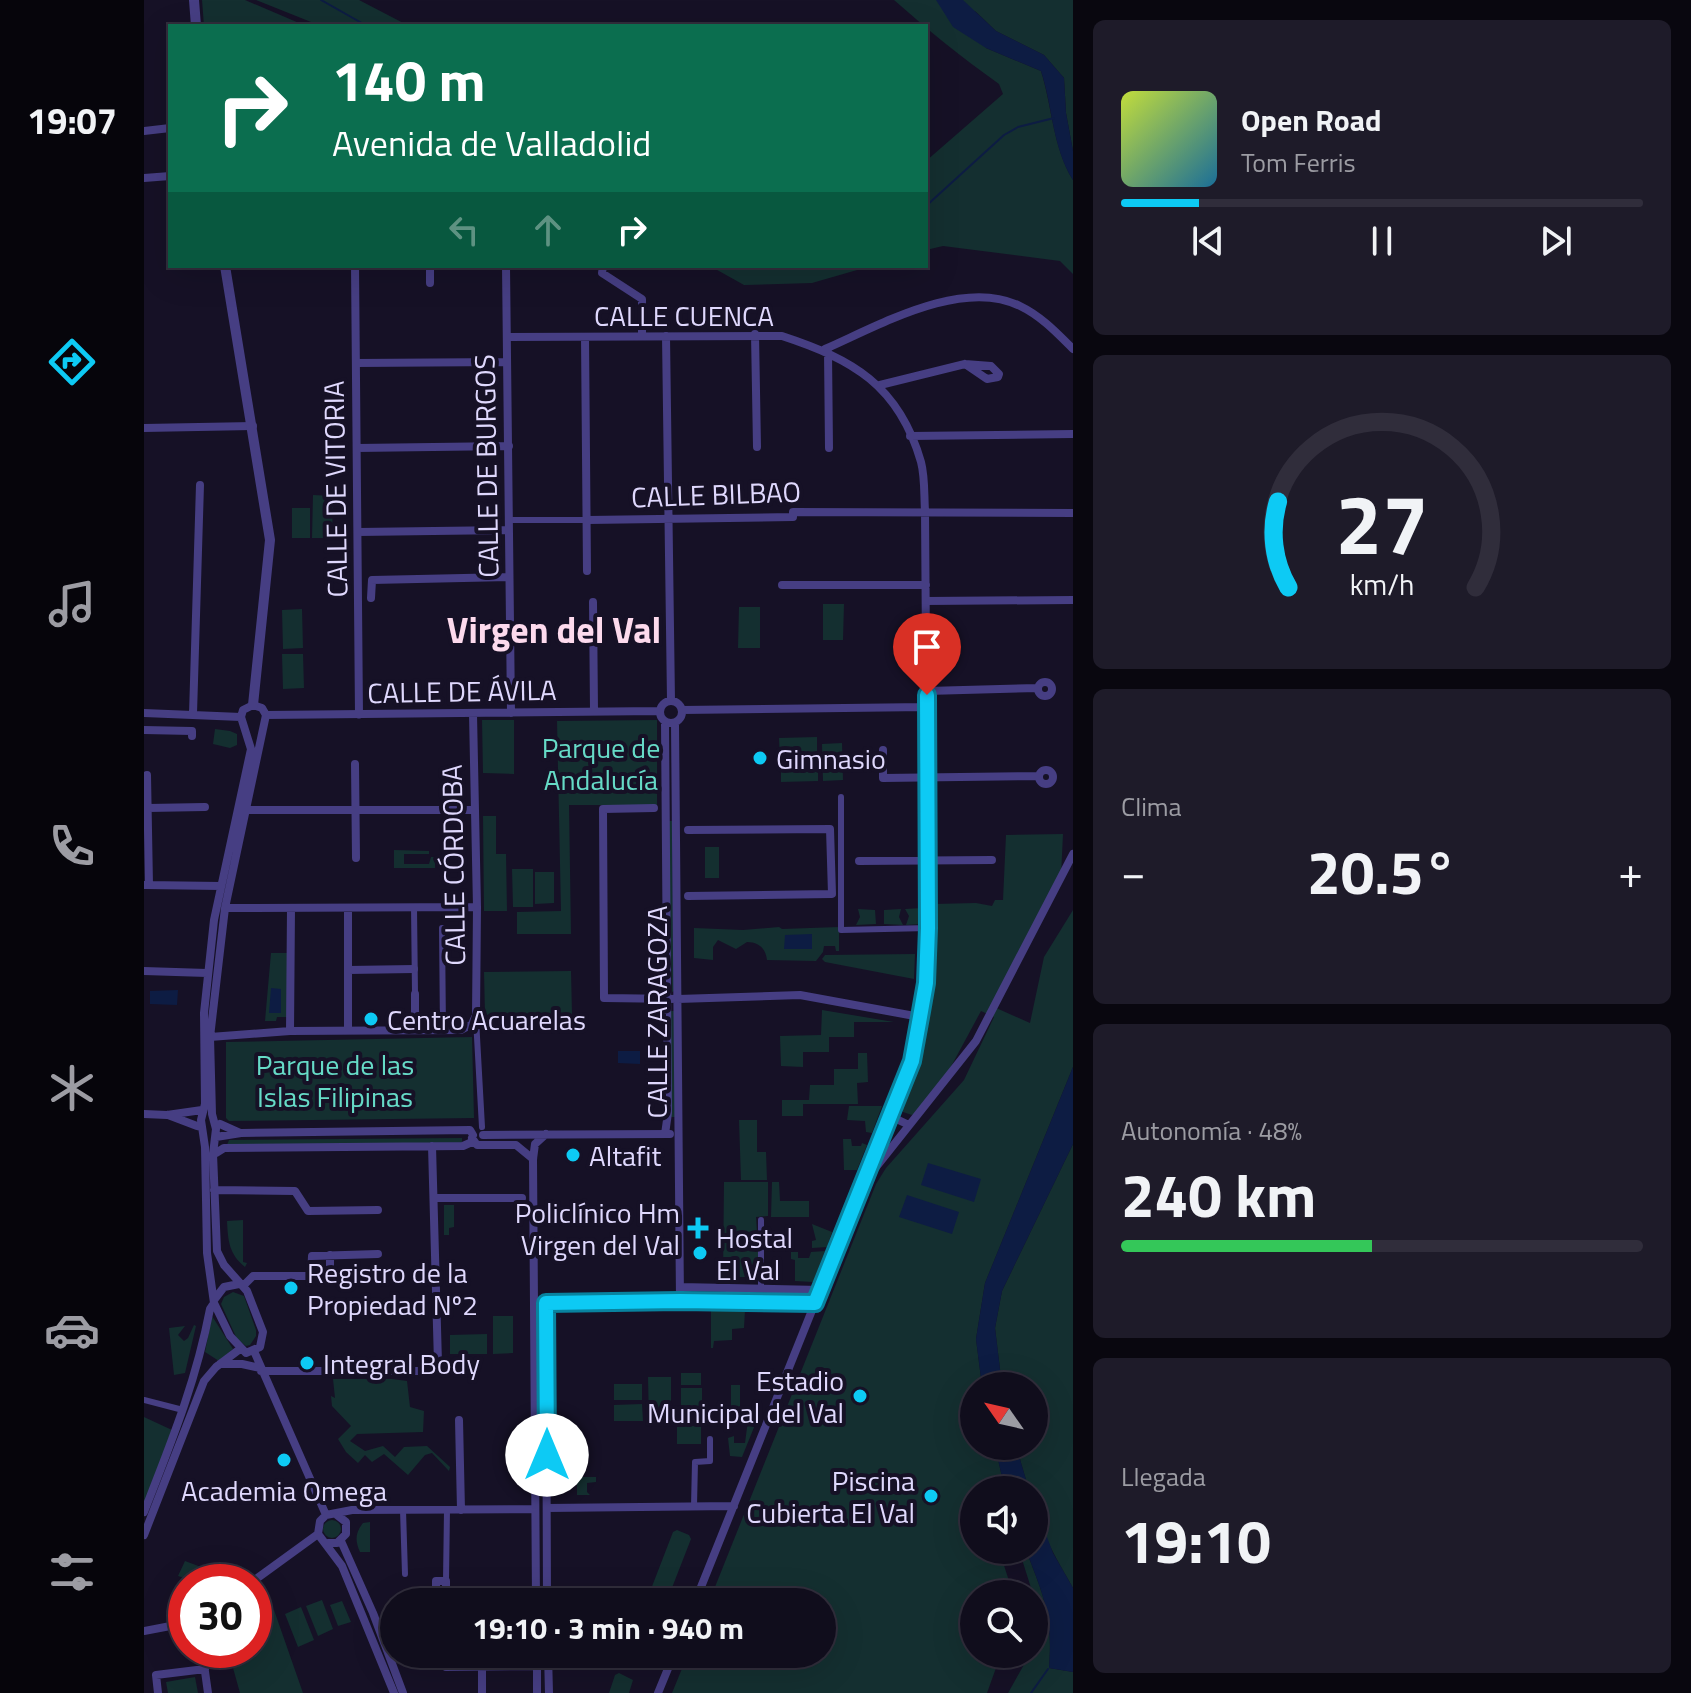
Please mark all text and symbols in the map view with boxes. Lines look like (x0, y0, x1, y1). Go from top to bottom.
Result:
text: 140 m (332, 38, 485, 123)
icon: right (200, 56, 304, 160)
text: 19:07 (27, 93, 117, 148)
text: Open Road (1241, 97, 1382, 143)
text: Avenida de Valladolid (332, 115, 651, 170)
text: Tom Ferris (1241, 143, 1356, 182)
icon: left (442, 208, 486, 252)
icon: ahead (526, 208, 570, 252)
icon: right (610, 208, 654, 252)
icon: previous (1186, 219, 1230, 263)
icon: pause (1360, 219, 1404, 263)
icon: next (1534, 219, 1578, 263)
street label: CALLE CUENCA (594, 294, 774, 337)
icon: directions (44, 334, 100, 390)
street label: CALLE DE BURGOS (463, 354, 509, 578)
street label: CALLE DE VITORIA (312, 380, 358, 598)
text: 27 (1335, 459, 1429, 585)
street label: CALLE BILBAO (630, 470, 802, 518)
text: km/h (1350, 563, 1414, 606)
icon: music (44, 576, 100, 632)
district label: Virgen del Val (447, 602, 661, 657)
pin (893, 613, 961, 695)
icon: arrive (905, 625, 949, 669)
street label: CALLE DE ÁVILA (367, 668, 557, 714)
park label: Parque de Andalucía (542, 726, 660, 801)
place label: Gimnasio (776, 737, 886, 780)
marker: Gimnasio (751, 749, 769, 767)
street label: CALLE CÓRDOBA (430, 764, 476, 966)
text: Clima (1121, 787, 1182, 826)
icon: phone (44, 818, 100, 874)
text: 20.5° (1307, 826, 1457, 917)
text: − (1121, 838, 1146, 905)
text: + (1618, 838, 1643, 905)
street label: CALLE ZARAGOZA (635, 905, 678, 1118)
place label: Centro Acuarelas (387, 998, 586, 1041)
marker: Centro Acuarelas (362, 1010, 380, 1028)
park label: Parque de las Islas Filipinas (256, 1043, 414, 1118)
icon: climate (44, 1060, 100, 1116)
text: Autonomía · 48% (1121, 1111, 1302, 1150)
place label: Altafit (589, 1134, 661, 1177)
marker: Altafit (564, 1146, 582, 1164)
text: 240 km (1121, 1149, 1316, 1240)
place label: Policlínico Hm Virgen del Val (515, 1191, 680, 1266)
place label: Hostal El Val (716, 1216, 793, 1291)
marker: Policlínico Hm Virgen del Val (687, 1217, 709, 1239)
marker: Hostal El Val (691, 1244, 709, 1262)
place label: Registro de la Propiedad Nº2 (307, 1251, 478, 1326)
marker: Registro de la Propiedad Nº2 (282, 1279, 300, 1297)
icon: car (44, 1302, 100, 1358)
place label: Integral Body (323, 1342, 480, 1385)
marker: Integral Body (298, 1354, 316, 1372)
place label: Estadio Municipal del Val (647, 1359, 844, 1434)
north arrow (960, 1372, 1048, 1460)
map controls (960, 1372, 1048, 1668)
marker: Estadio Municipal del Val (851, 1387, 869, 1405)
position arrow (505, 1413, 589, 1497)
marker: Academia Omega (275, 1451, 293, 1469)
text: Llegada (1121, 1457, 1206, 1496)
place label: Piscina Cubierta El Val (746, 1459, 915, 1534)
place label: Academia Omega (181, 1469, 387, 1512)
button: sound (960, 1476, 1048, 1564)
marker: Piscina Cubierta El Val (922, 1487, 940, 1505)
text: 19:10 (1121, 1495, 1271, 1586)
icon: filters (44, 1544, 100, 1600)
speed limit sign: 30 (168, 1564, 272, 1668)
button: search (960, 1580, 1048, 1668)
text: 19:10 · 3 min · 940 m (472, 1605, 744, 1651)

